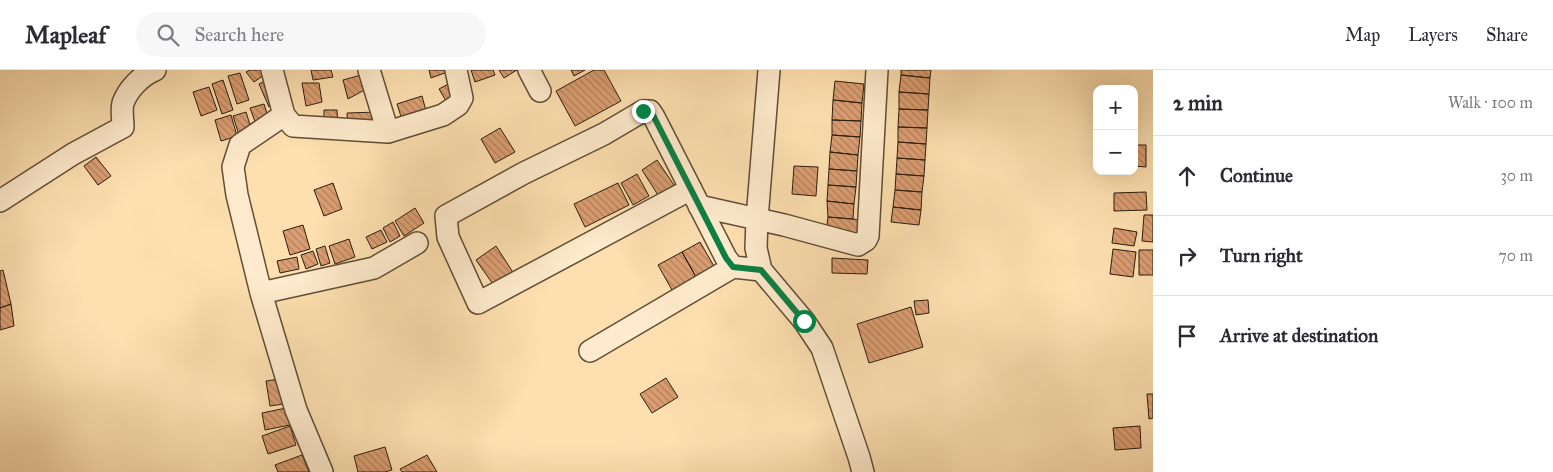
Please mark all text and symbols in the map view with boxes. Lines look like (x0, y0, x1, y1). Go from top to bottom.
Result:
search box (136, 12, 486, 57)
text: Mapleaf (25, 20, 106, 50)
icon: search (154, 21, 182, 49)
text: Search here (194, 23, 284, 46)
text: Map (1345, 24, 1380, 46)
text: Layers (1408, 24, 1458, 46)
text: Share (1486, 24, 1528, 46)
map controls (1093, 85, 1138, 175)
button: + (1093, 85, 1138, 130)
text: 2 min (1173, 90, 1223, 116)
text: Walk · 100 m (1448, 93, 1533, 112)
route end (632, 100, 655, 123)
button: − (1093, 130, 1138, 175)
icon: ahead (1173, 162, 1201, 190)
text: Continue (1220, 164, 1293, 187)
text: 30 m (1500, 166, 1533, 185)
icon: right (1173, 242, 1201, 270)
text: Turn right (1220, 244, 1303, 267)
text: 70 m (1498, 246, 1533, 265)
route start (793, 310, 816, 333)
icon: arrive (1173, 322, 1201, 350)
text: Arrive at destination (1220, 324, 1378, 347)

